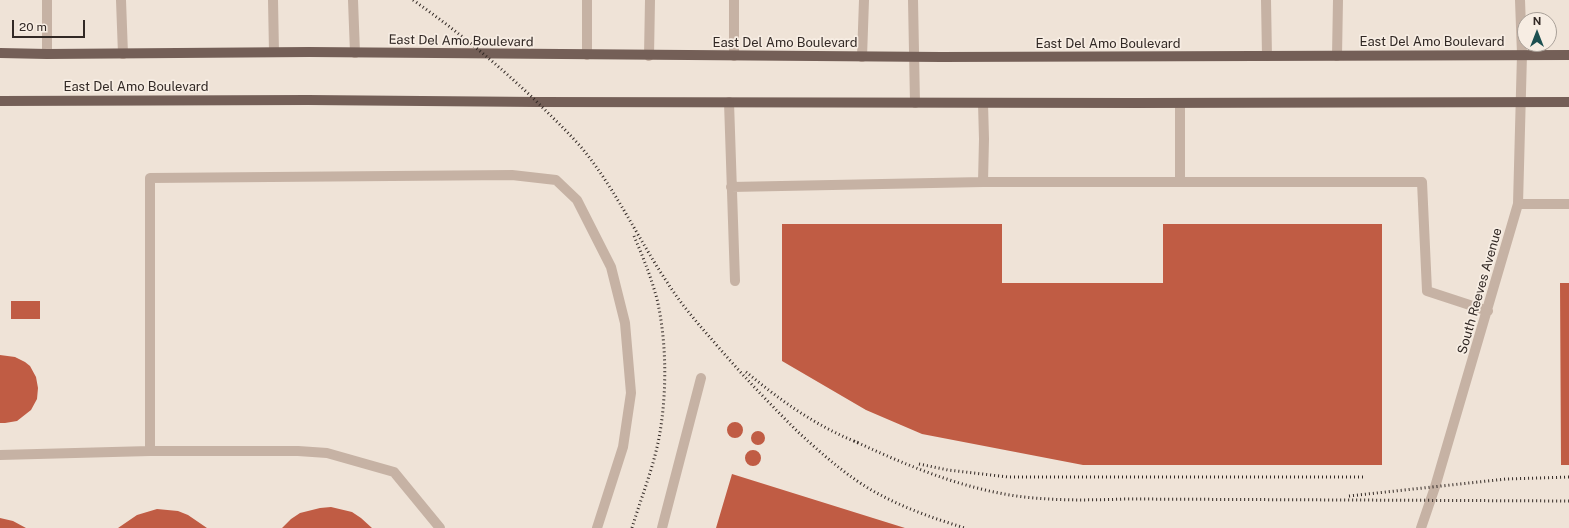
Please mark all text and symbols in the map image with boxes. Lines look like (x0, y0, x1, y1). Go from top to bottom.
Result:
scale bar (14, 12, 87, 38)
north arrow (1517, 12, 1557, 52)
text: N (1533, 15, 1541, 27)
text: 20 m (19, 20, 47, 34)
street label: East Del Amo Boulevard (388, 32, 534, 50)
street label: East Del Amo Boulevard (1359, 34, 1505, 50)
street label: East Del Amo Boulevard (712, 35, 858, 51)
street label: East Del Amo Boulevard (1035, 36, 1181, 52)
street label: East Del Amo Boulevard (63, 79, 209, 95)
street label: South Reeves Avenue (1455, 226, 1505, 356)

